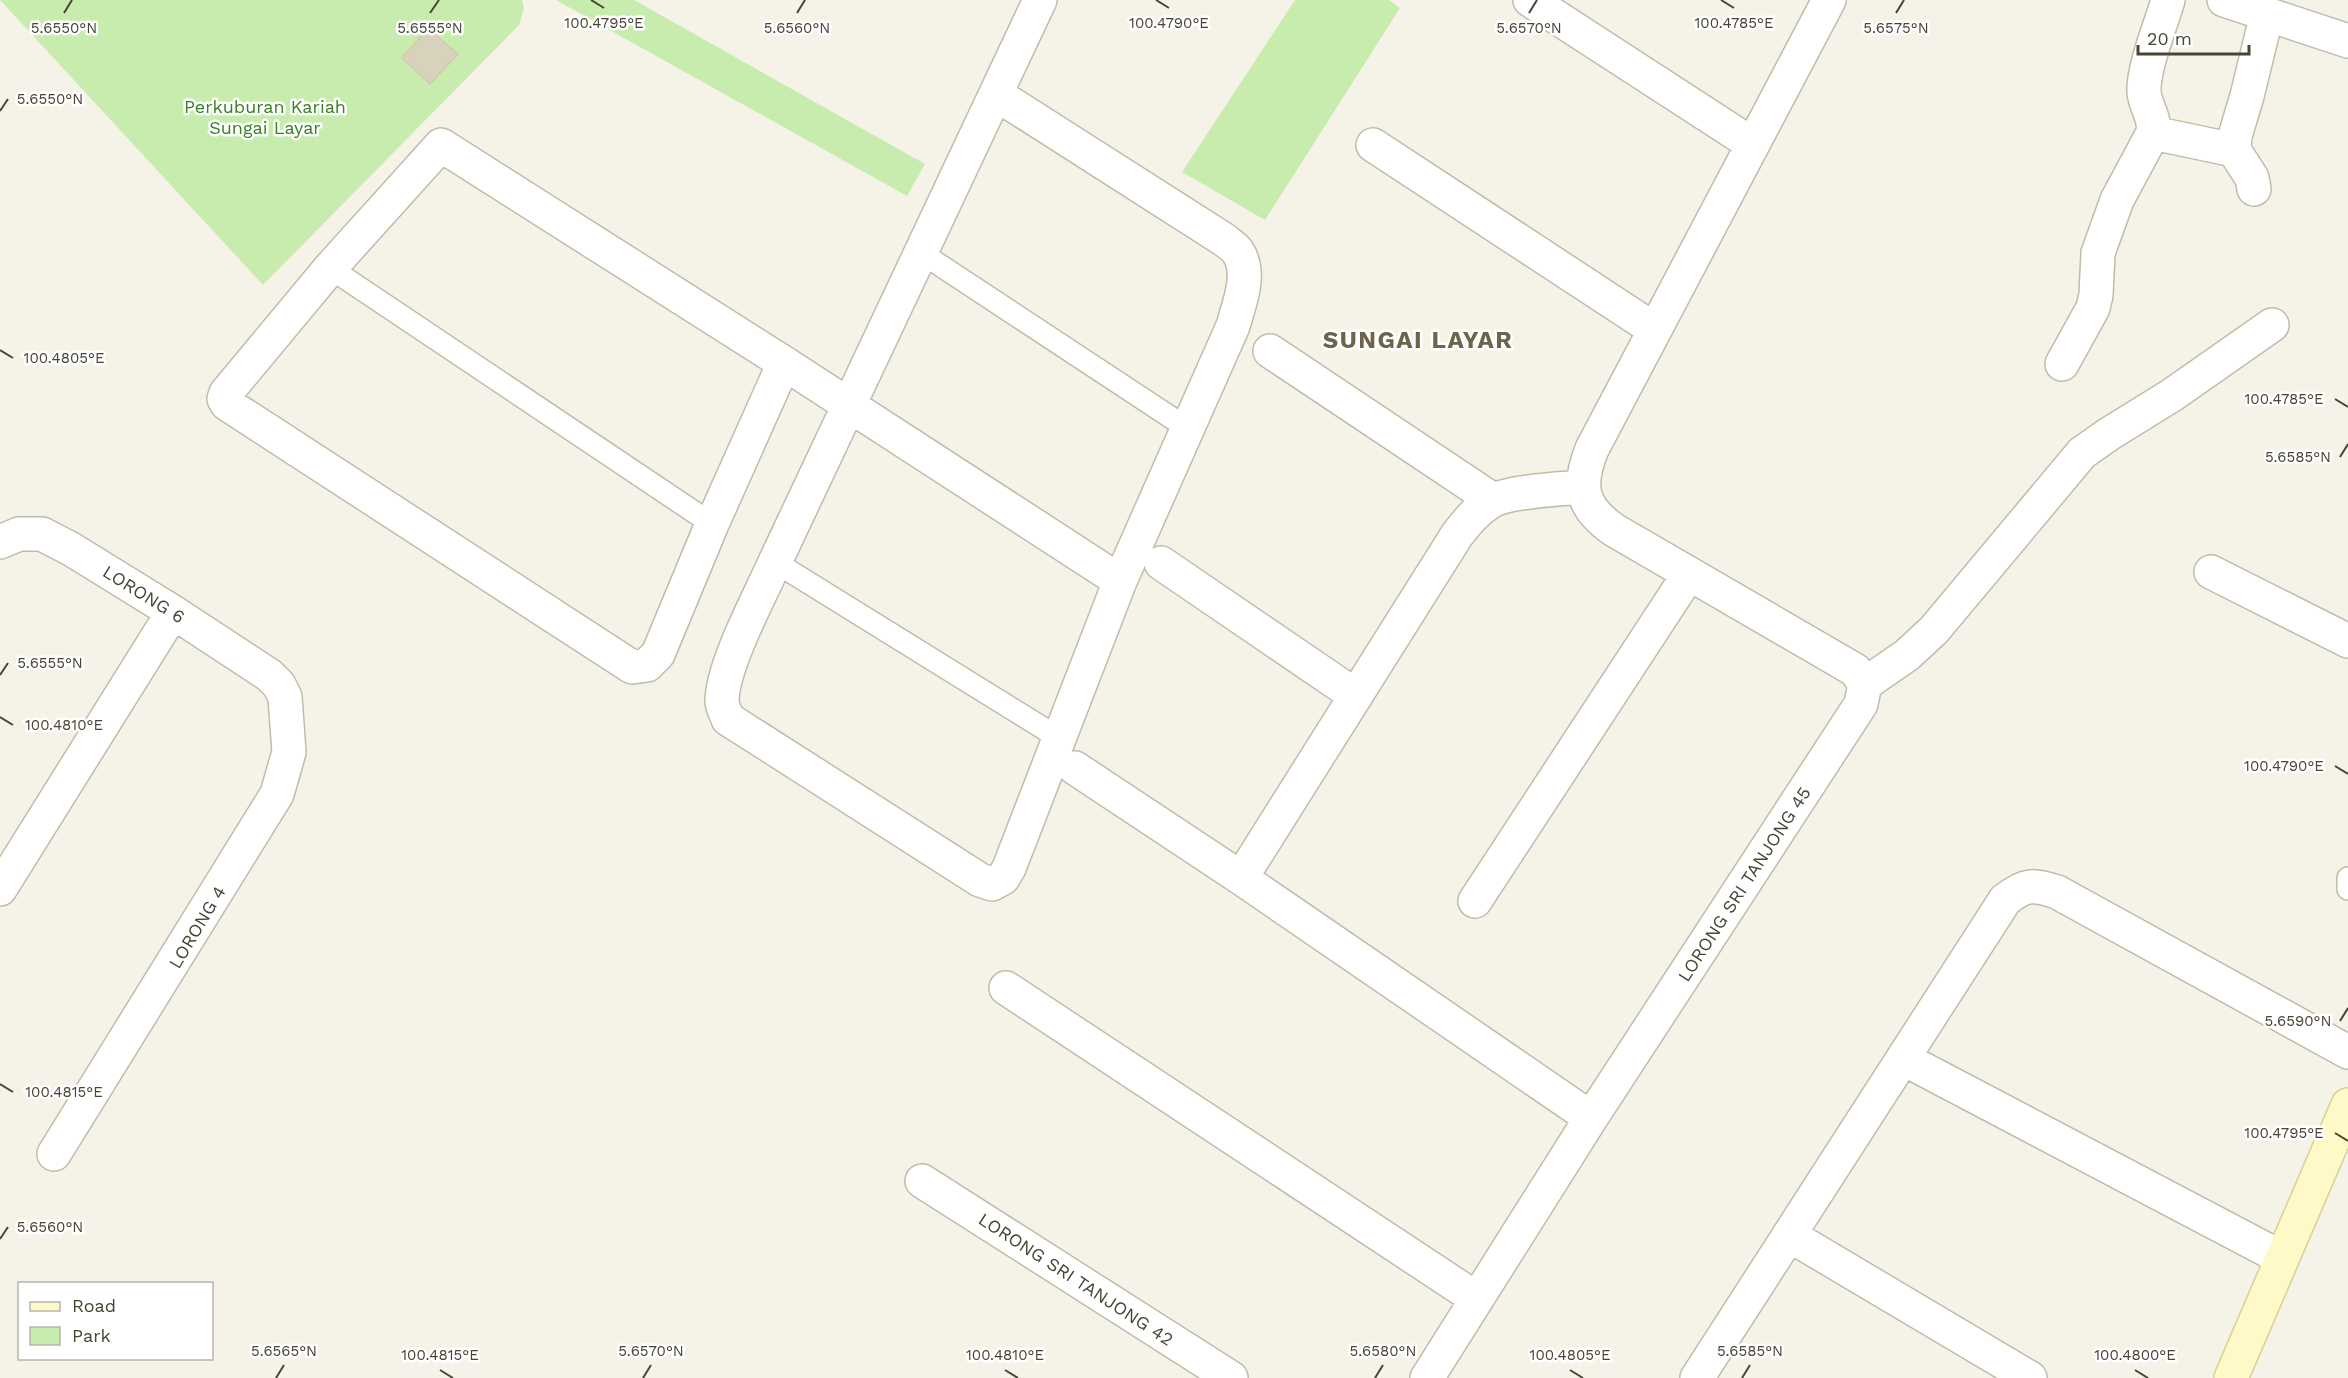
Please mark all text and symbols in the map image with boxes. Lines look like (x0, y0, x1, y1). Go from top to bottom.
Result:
text: 100.4795°E (564, 14, 644, 32)
text: 100.4790°E (1129, 14, 1209, 32)
text: 100.4785°E (1695, 14, 1773, 32)
scale bar (2138, 18, 2249, 56)
text: 5.6550°N (31, 19, 97, 37)
text: 5.6555°N (397, 19, 463, 37)
text: 5.6560°N (764, 19, 830, 37)
text: 5.6570°N (1496, 19, 1562, 37)
text: 5.6575°N (1863, 19, 1929, 37)
text: 20 m (2147, 28, 2192, 49)
text: 5.6550°N (17, 90, 83, 108)
park label: Perkuburan Kariah Sungai Layar (184, 96, 346, 138)
district label: SUNGAI LAYAR (1323, 326, 1513, 354)
text: 100.4805°E (24, 349, 104, 367)
text: 100.4785°E (2245, 390, 2323, 408)
text: 5.6585°N (2265, 448, 2331, 466)
street label: LORONG 6 (99, 561, 189, 627)
text: 5.6555°N (17, 654, 83, 672)
text: 100.4810°E (25, 716, 103, 734)
text: 100.4790°E (2244, 757, 2324, 775)
street label: LORONG SRI TANJONG 45 (1673, 783, 1815, 985)
street label: LORONG 4 (164, 882, 230, 972)
text: 5.6590°N (2265, 1012, 2331, 1030)
text: 100.4815°E (25, 1083, 103, 1101)
text: 100.4795°E (2244, 1124, 2324, 1142)
street label: LORONG SRI TANJONG 42 (975, 1208, 1177, 1350)
text: 5.6560°N (17, 1218, 83, 1236)
legend (18, 1282, 213, 1360)
text: Road (72, 1295, 116, 1316)
text: Park (72, 1325, 111, 1346)
text: 5.6565°N (251, 1342, 317, 1360)
text: 5.6570°N (618, 1342, 684, 1360)
text: 5.6580°N (1350, 1342, 1416, 1360)
text: 5.6585°N (1717, 1342, 1783, 1360)
text: 100.4815°E (401, 1346, 479, 1364)
text: 100.4810°E (966, 1346, 1044, 1364)
text: 100.4805°E (1530, 1346, 1610, 1364)
text: 100.4800°E (2094, 1346, 2176, 1364)

